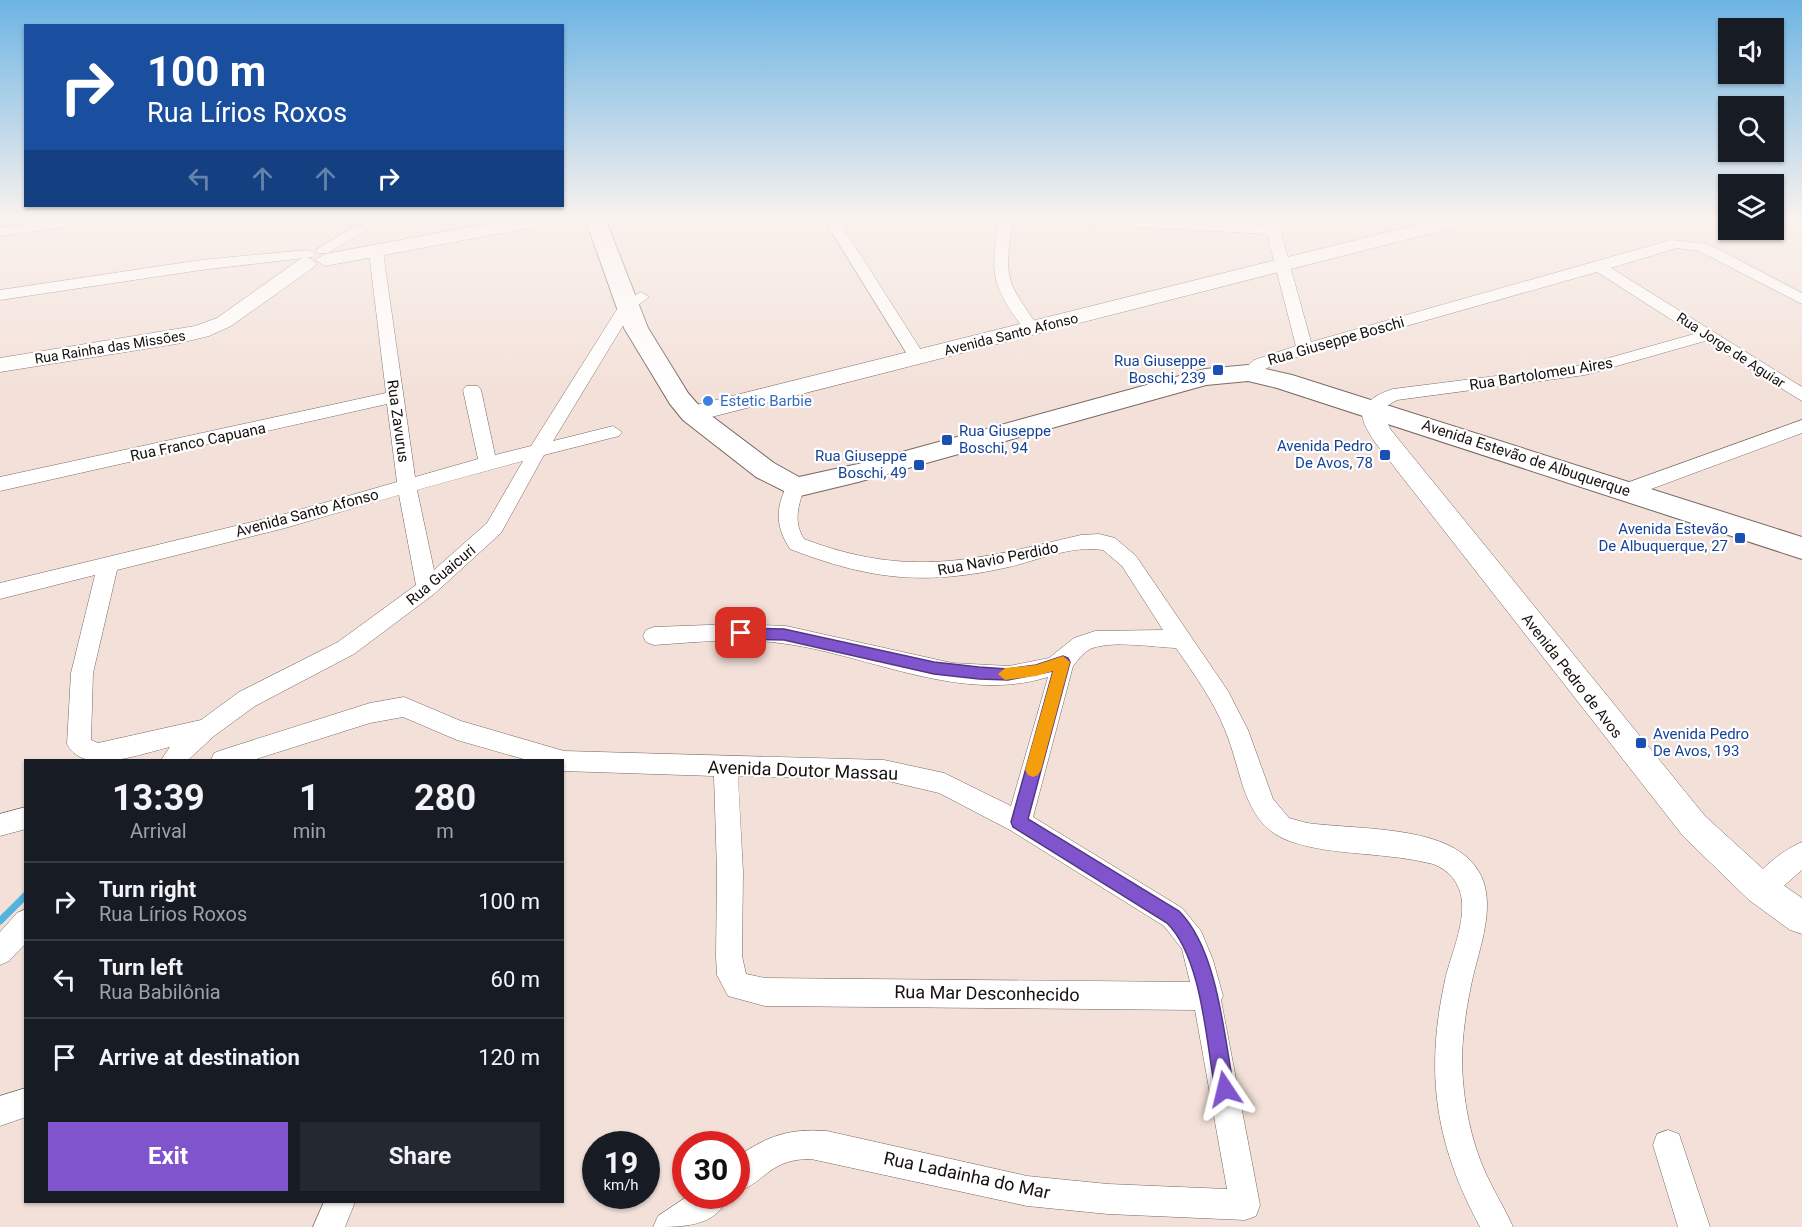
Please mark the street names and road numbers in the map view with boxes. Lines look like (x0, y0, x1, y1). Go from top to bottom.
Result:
street label: Rua Jorge de Aguiar (1674, 309, 1788, 391)
street label: Avenida Santo Afonso (942, 310, 1080, 358)
street label: Rua Giuseppe Boschi (1266, 313, 1406, 369)
street label: Rua Rainha das Missões (33, 327, 187, 367)
street label: Rua Bartolomeu Aires (1468, 354, 1614, 394)
street label: Rua Zavurus (383, 379, 413, 463)
street label: Avenida Estevão de Albuquerque (1419, 416, 1633, 500)
street label: Rua Franco Capuana (129, 419, 267, 465)
street label: Avenida Santo Afonso (234, 485, 380, 541)
street label: Rua Navio Perdido (936, 538, 1060, 580)
street label: Rua Guaicuri (403, 541, 479, 609)
street label: Avenida Pedro de Avos (1518, 610, 1626, 742)
street label: Avenida Doutor Massau (707, 756, 899, 784)
street label: Rua Mar Desconhecido (894, 981, 1080, 1005)
street label: Rua Ladainha do Mar (882, 1147, 1052, 1203)

